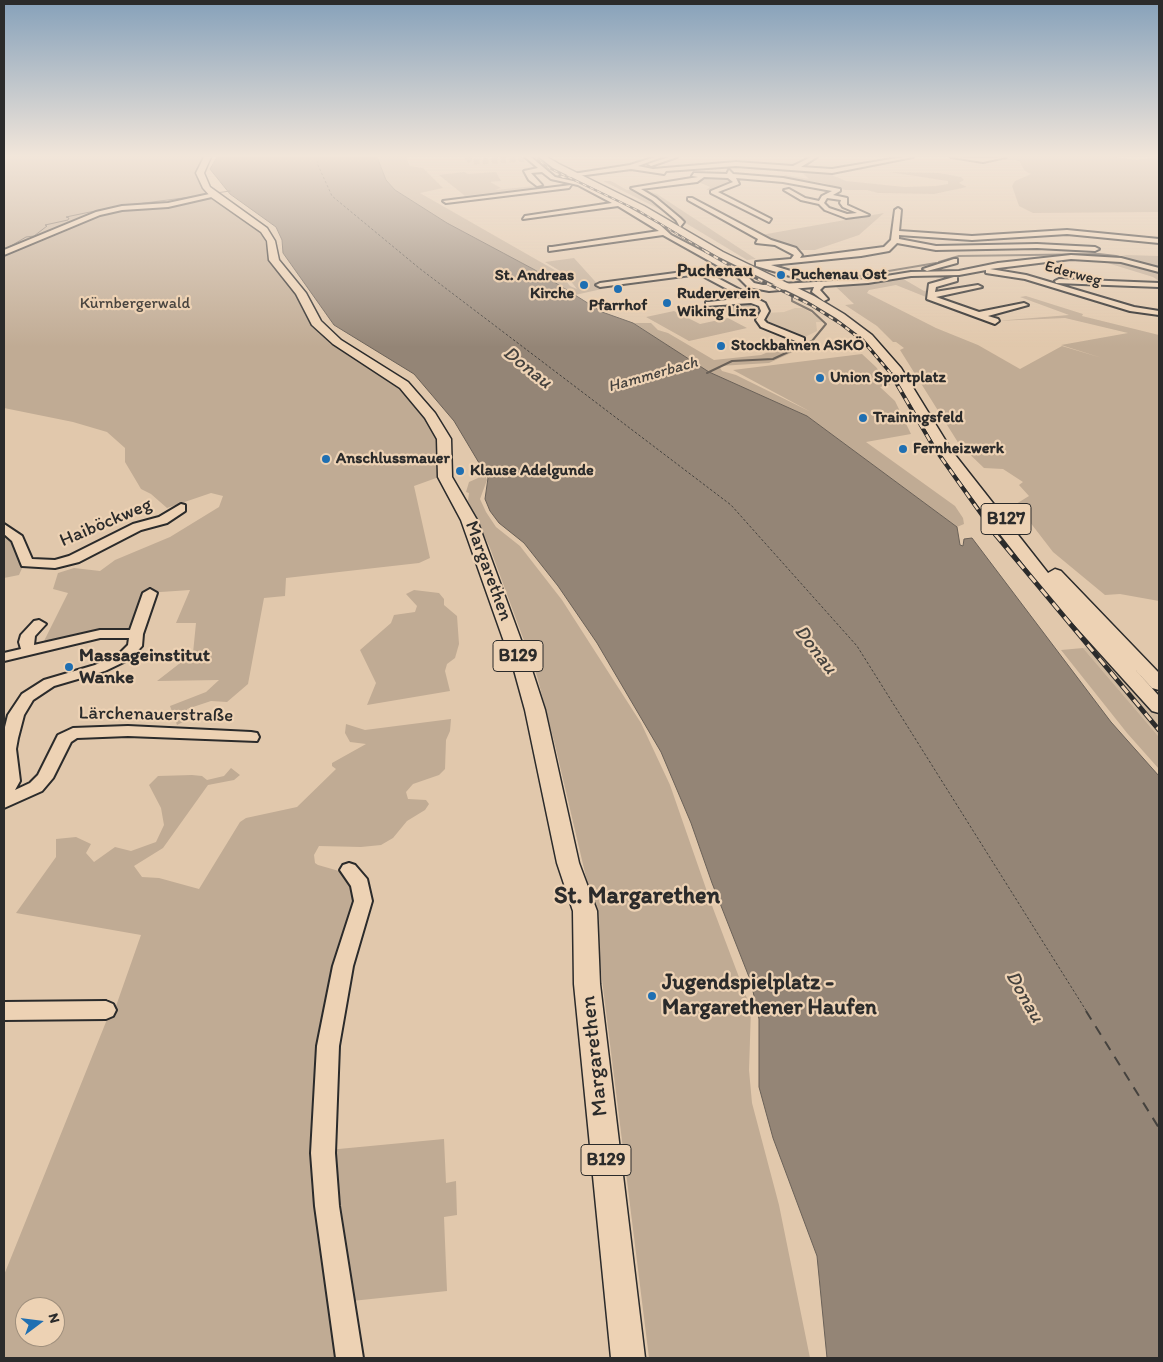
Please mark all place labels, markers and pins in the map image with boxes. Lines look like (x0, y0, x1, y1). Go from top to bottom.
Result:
place label: Puchenau Ost (791, 265, 887, 285)
place label: St. Andreas Kirche (495, 266, 574, 304)
marker: Puchenau Ost (775, 269, 787, 281)
marker: St. Andreas Kirche (578, 279, 590, 291)
marker: Pfarrhof (612, 283, 624, 295)
place label: Ruderverein Wiking Linz (677, 284, 760, 322)
place label: Pfarrhof (589, 296, 647, 316)
marker: Ruderverein Wiking Linz (661, 297, 673, 309)
place label: Stockbahnen ASKÖ (731, 336, 864, 356)
marker: Stockbahnen ASKÖ (715, 340, 727, 352)
place label: Union Sportplatz (830, 368, 946, 388)
marker: Union Sportplatz (814, 372, 826, 384)
place label: Trainingsfeld (873, 408, 963, 428)
marker: Trainingsfeld (857, 412, 869, 424)
place label: Fernheizwerk (913, 439, 1004, 459)
marker: Fernheizwerk (897, 443, 909, 455)
place label: Anschlussmauer (336, 449, 450, 469)
marker: Anschlussmauer (320, 453, 332, 465)
place label: Klause Adelgunde (470, 461, 594, 481)
marker: Klause Adelgunde (454, 465, 466, 477)
place label: Massageinstitut Wanke (79, 645, 210, 689)
marker: Massageinstitut Wanke (63, 661, 75, 673)
place label: Jugendspielplatz - Margarethener Haufen (662, 970, 877, 1021)
marker: Jugendspielplatz - Margarethener Haufen (646, 990, 658, 1002)

